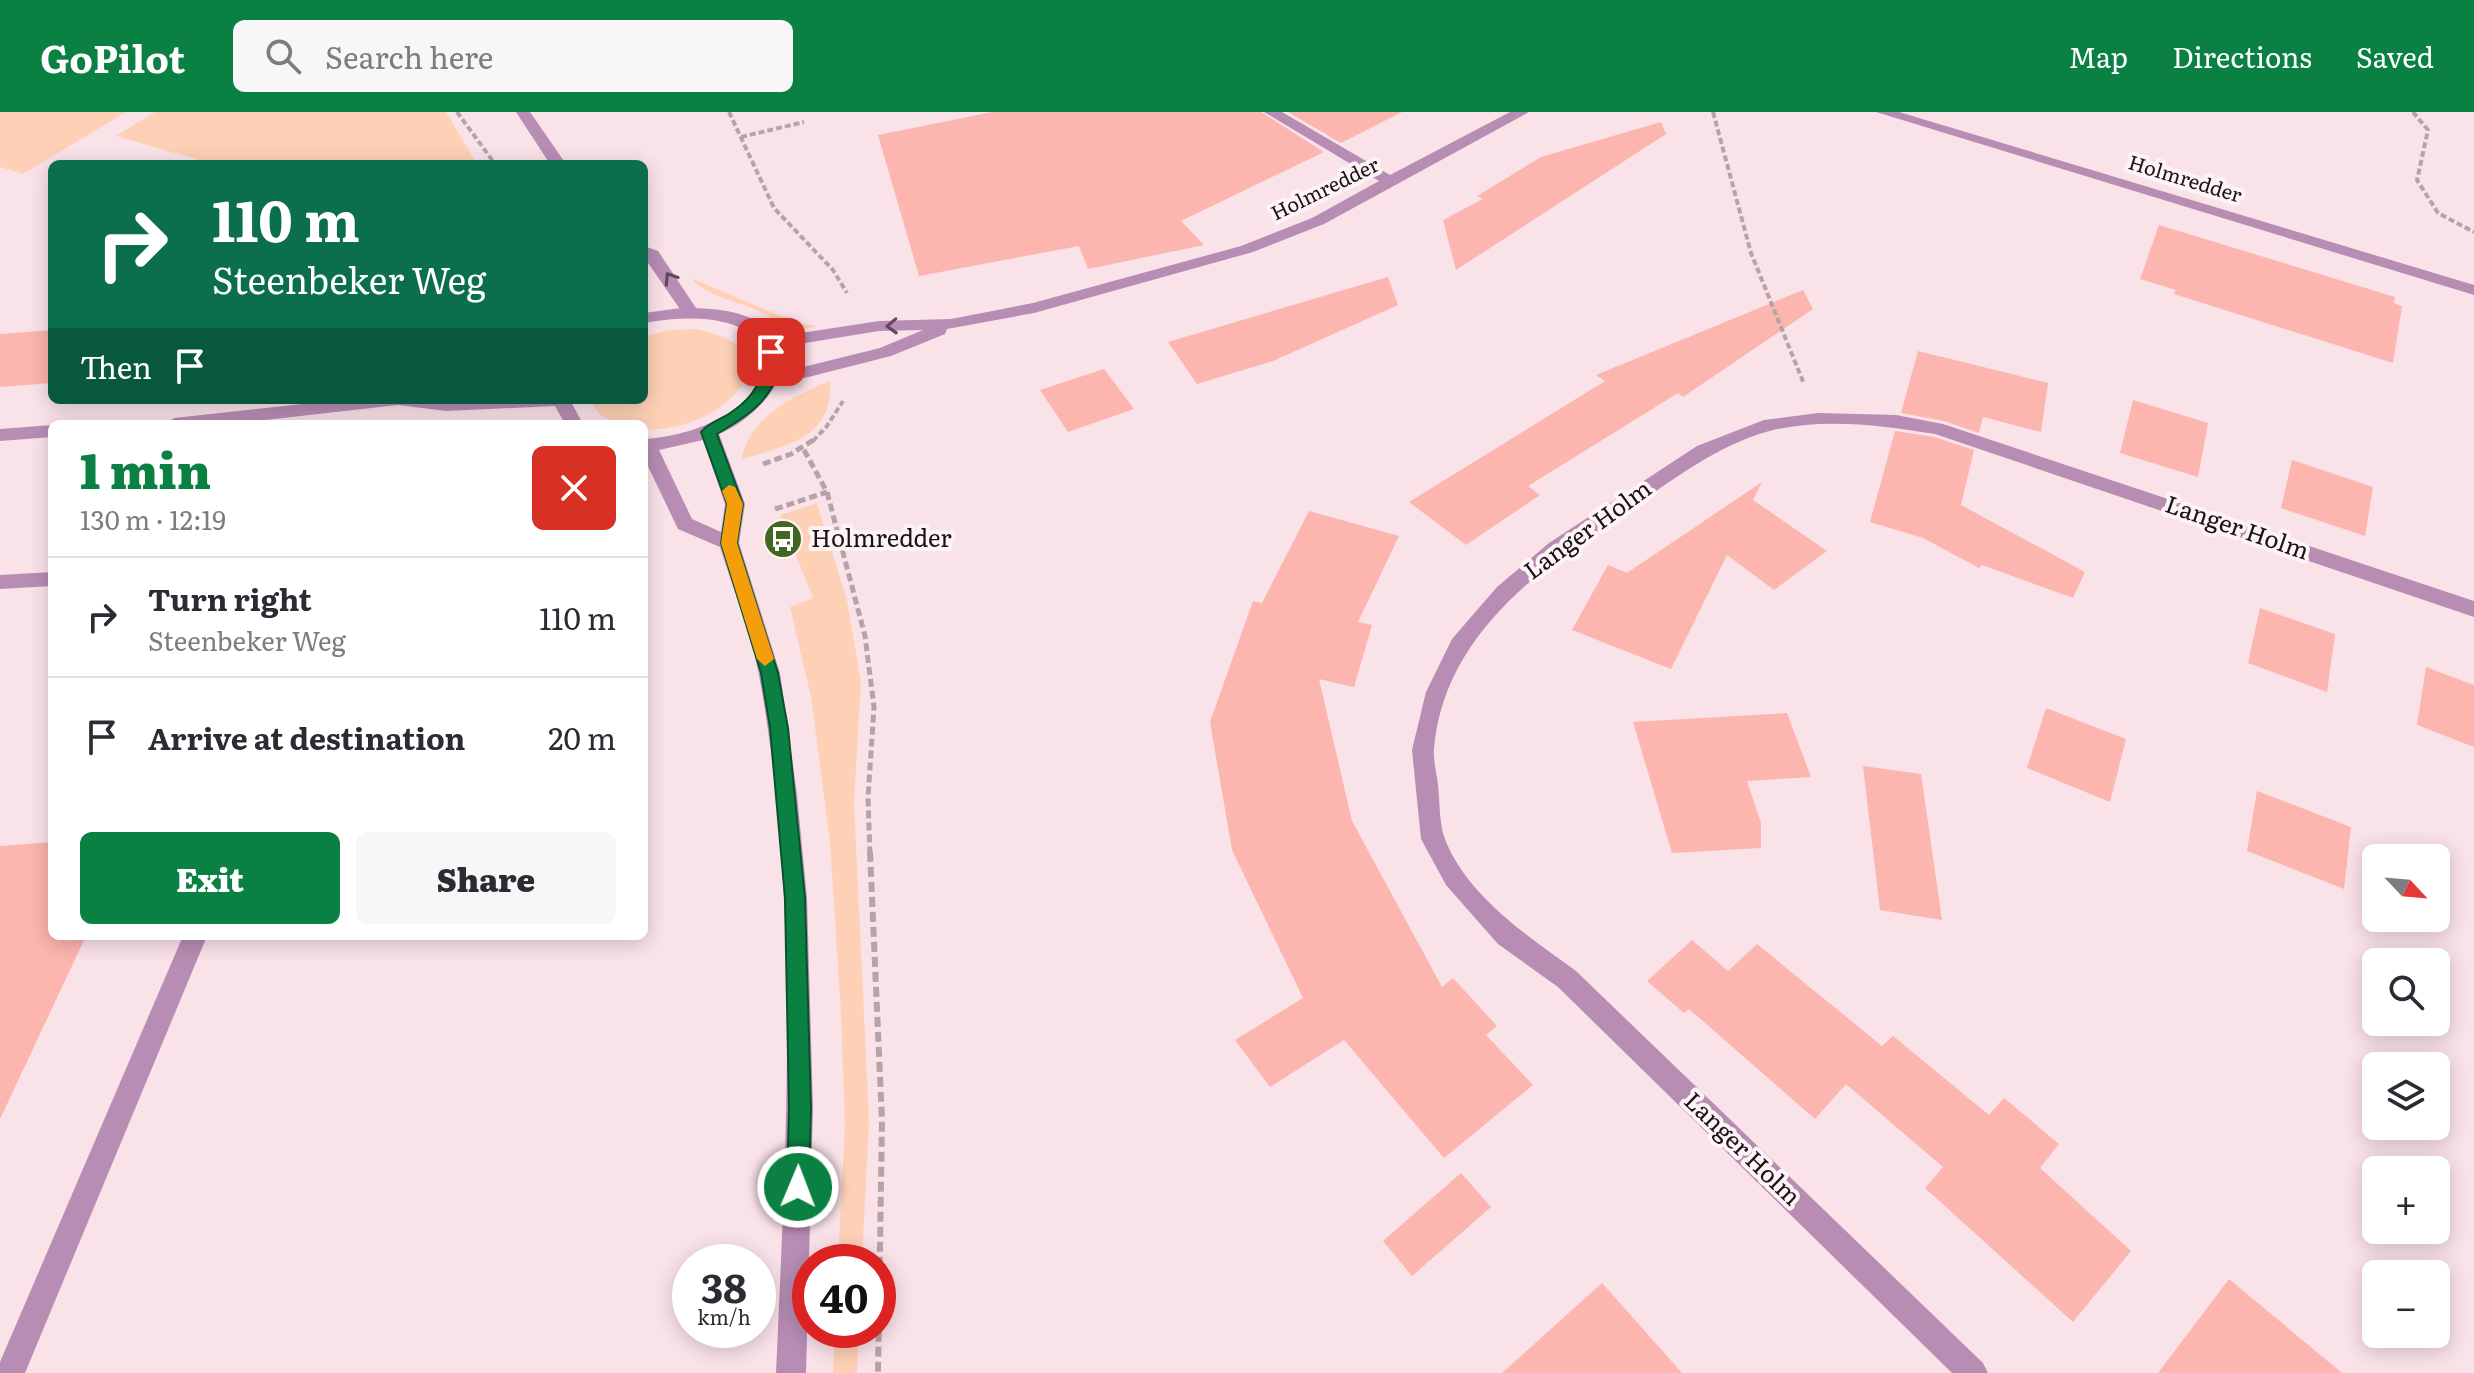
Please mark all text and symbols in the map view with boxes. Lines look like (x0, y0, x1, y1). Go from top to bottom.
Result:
search box (233, 20, 793, 92)
text: GoPilot (40, 28, 185, 85)
icon: search (261, 34, 305, 78)
text: Search here (325, 34, 493, 78)
text: Map (2069, 35, 2128, 77)
text: Directions (2172, 35, 2312, 77)
text: Saved (2356, 35, 2434, 77)
street label: Holmredder (2125, 146, 2247, 209)
street label: Holmredder (1265, 148, 1384, 226)
text: 110 m (212, 176, 360, 259)
icon: right (80, 192, 184, 296)
text: Steenbeker Weg (212, 252, 486, 305)
one-way arrow (664, 273, 679, 287)
one-way arrow (885, 317, 898, 335)
pin (737, 318, 805, 386)
icon: arrive (749, 330, 793, 374)
text: Then (80, 344, 152, 388)
icon: arrive (168, 344, 212, 388)
text: 1 min (80, 433, 211, 504)
button: close (532, 446, 616, 530)
street label: Langer Holm (1516, 470, 1657, 586)
street label: Langer Holm (2161, 485, 2314, 567)
text: 130 m · 12:19 (80, 499, 226, 538)
bus stop icon: Holmredder (762, 518, 804, 560)
place label: Holmredder (811, 519, 952, 554)
text: Turn right (148, 576, 312, 620)
icon: right (80, 595, 124, 639)
text: 110 m (539, 595, 616, 639)
text: Steenbeker Weg (148, 620, 346, 659)
icon: arrive (80, 715, 124, 759)
text: Arrive at destination (148, 715, 465, 759)
text: 20 m (548, 715, 616, 759)
button: Exit (80, 832, 340, 924)
button: Share (356, 832, 616, 924)
north arrow (2362, 844, 2450, 932)
map controls (2362, 844, 2450, 1348)
button: search (2362, 948, 2450, 1036)
button: layers (2362, 1052, 2450, 1140)
street label: Langer Holm (1678, 1083, 1810, 1212)
position arrow (756, 1145, 840, 1229)
button: + (2362, 1156, 2450, 1244)
speed limit sign: 40 (792, 1244, 896, 1348)
text: 38 (701, 1256, 747, 1315)
button: − (2362, 1260, 2450, 1348)
text: km/h (697, 1301, 751, 1331)

